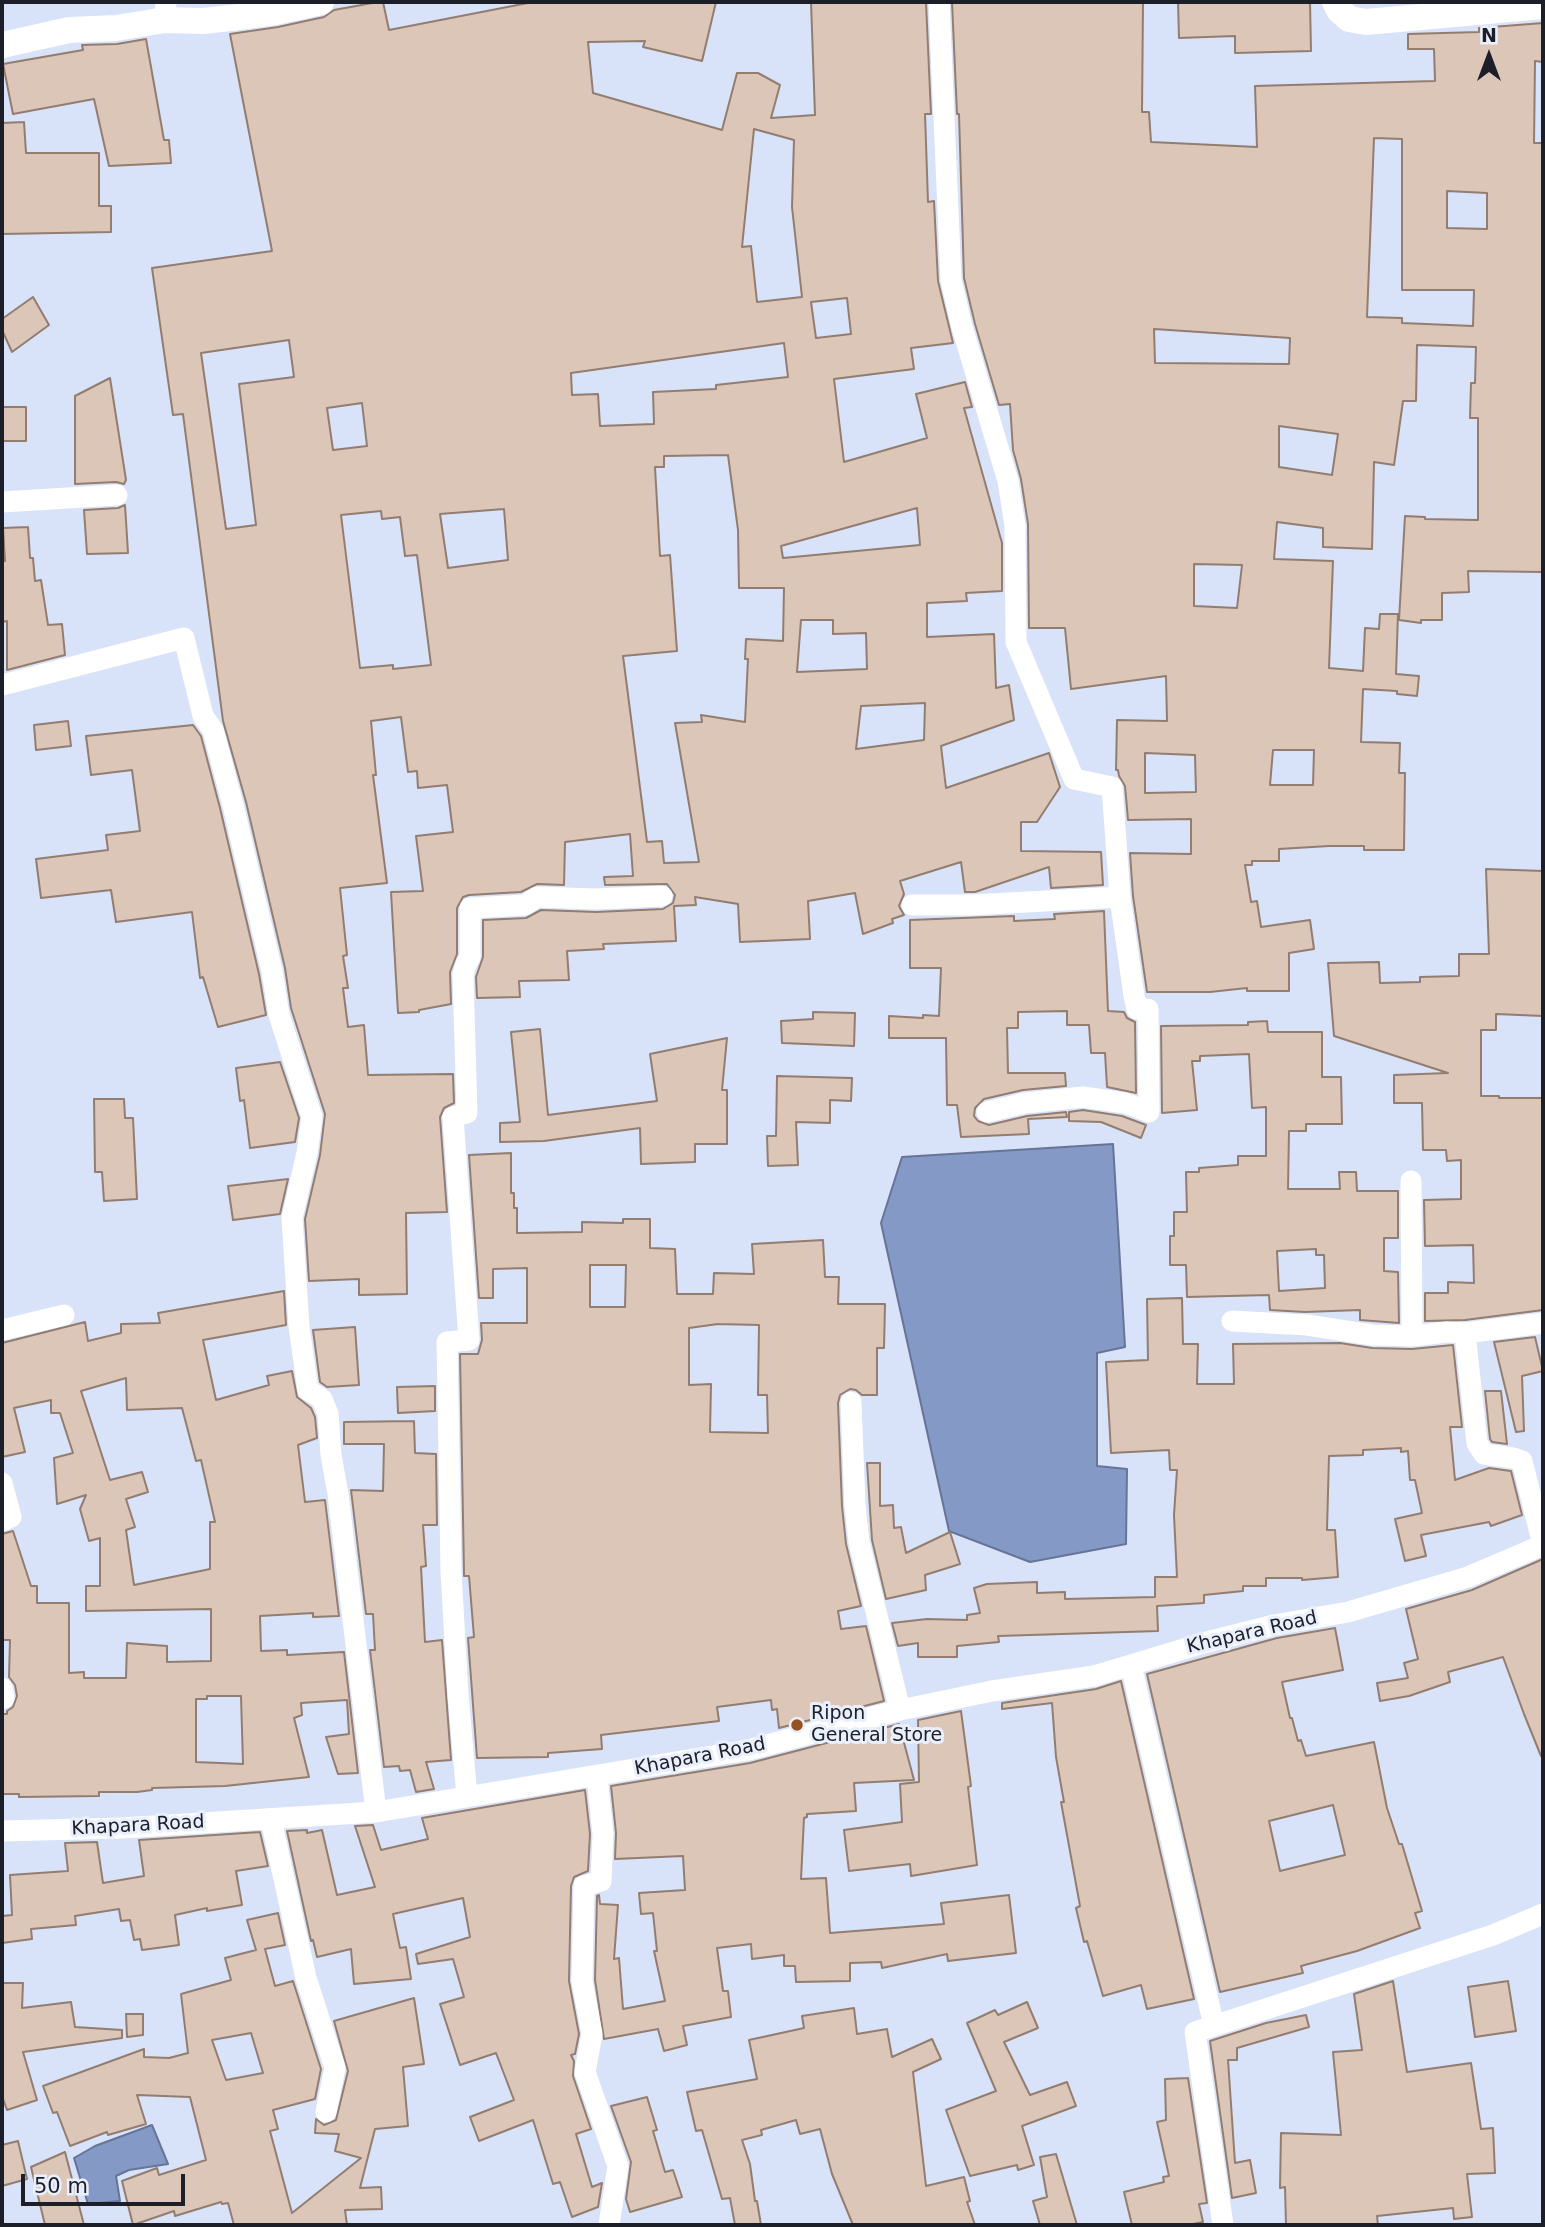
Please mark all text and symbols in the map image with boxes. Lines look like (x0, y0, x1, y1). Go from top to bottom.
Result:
north arrow (1454, 21, 1524, 91)
text: N (1481, 24, 1497, 46)
street label: Khapara Road (1185, 1607, 1319, 1659)
place label: Ripon General Store (811, 1703, 942, 1747)
marker: Ripon General Store (789, 1717, 805, 1733)
street label: Khapara Road (633, 1733, 767, 1781)
street label: Khapara Road (71, 1811, 205, 1841)
scale bar (24, 2160, 189, 2204)
text: 50 m (34, 2174, 88, 2198)

